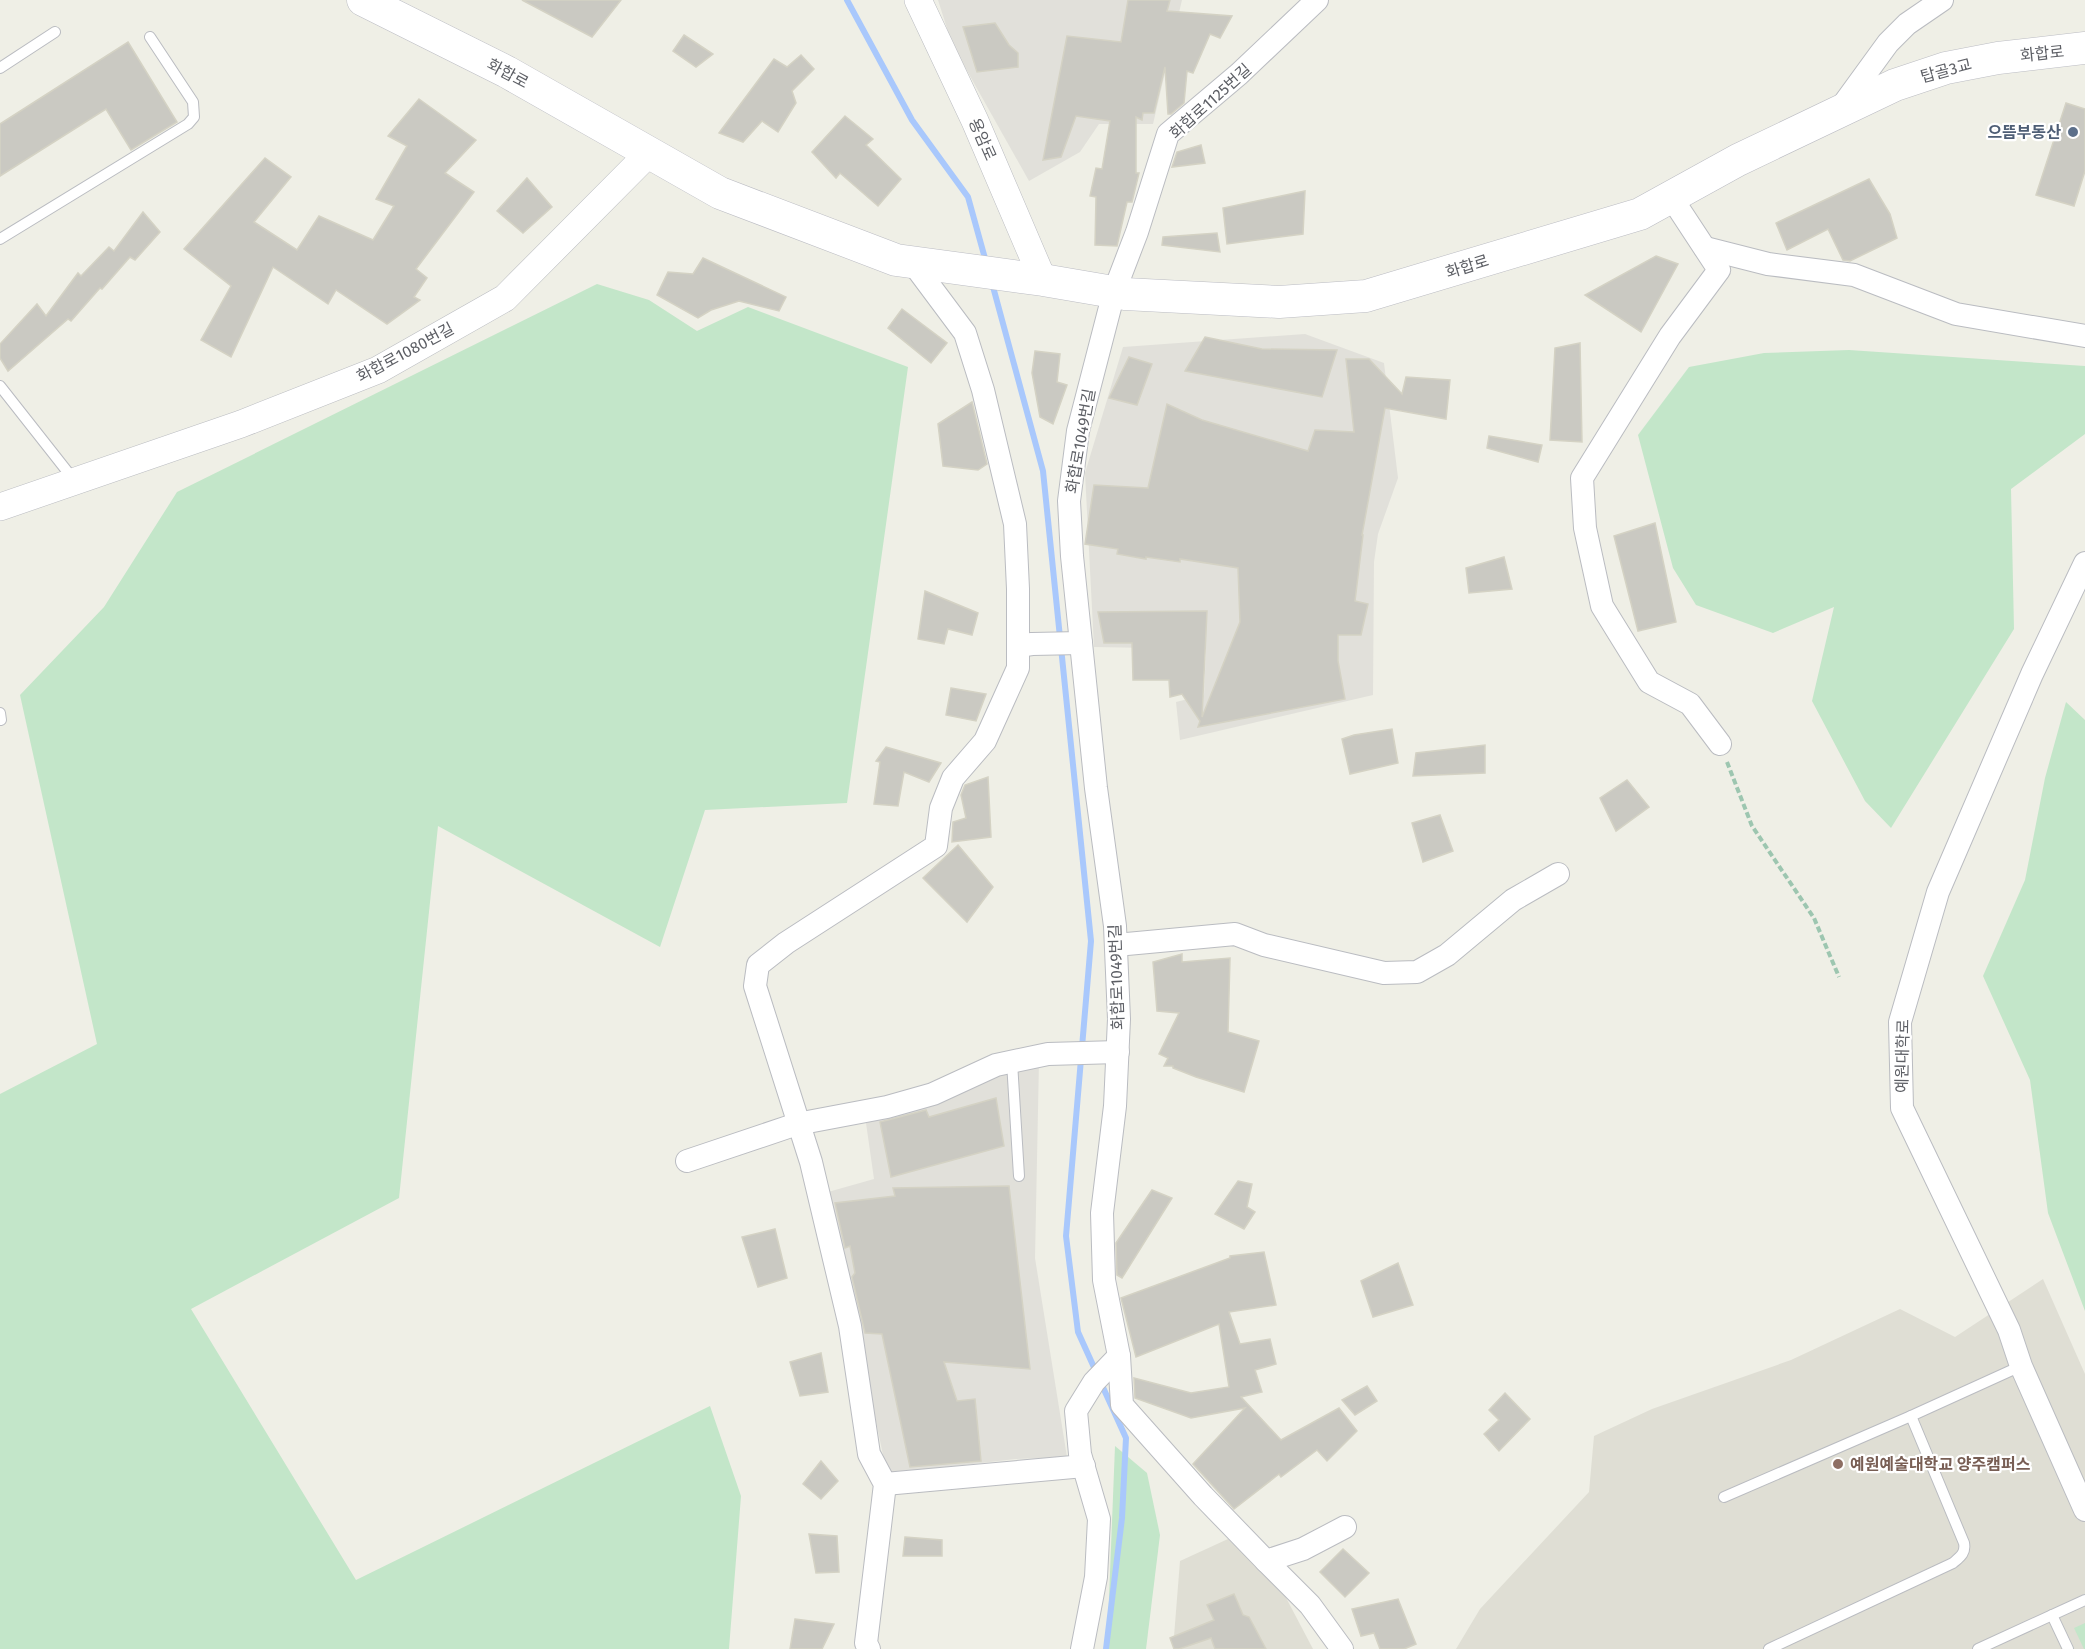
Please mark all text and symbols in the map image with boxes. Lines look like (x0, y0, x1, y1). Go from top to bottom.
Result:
street label: 화합로 (2019, 42, 2065, 65)
street label: 화합로 (484, 55, 532, 92)
street label: 탑골3교 (1918, 55, 1974, 86)
street label: 화합로1125번길 (1166, 60, 1255, 143)
street label: 용암로 (965, 115, 1000, 163)
place label: 으뜸부동산 (1987, 123, 2061, 142)
marker: 으뜸부동산 (2066, 125, 2080, 139)
street label: 화합로 (1443, 251, 1491, 282)
street label: 화합로1080번길 (353, 319, 457, 386)
street label: 화합로1049번길 (1062, 387, 1099, 495)
street label: 화합로1049번길 (1105, 924, 1128, 1030)
street label: 예원대학로 (1892, 1019, 1913, 1093)
place label: 예원예술대학교 양주캠퍼스 (1850, 1455, 2031, 1474)
marker: 예원예술대학교 양주캠퍼스 (1831, 1457, 1845, 1471)

